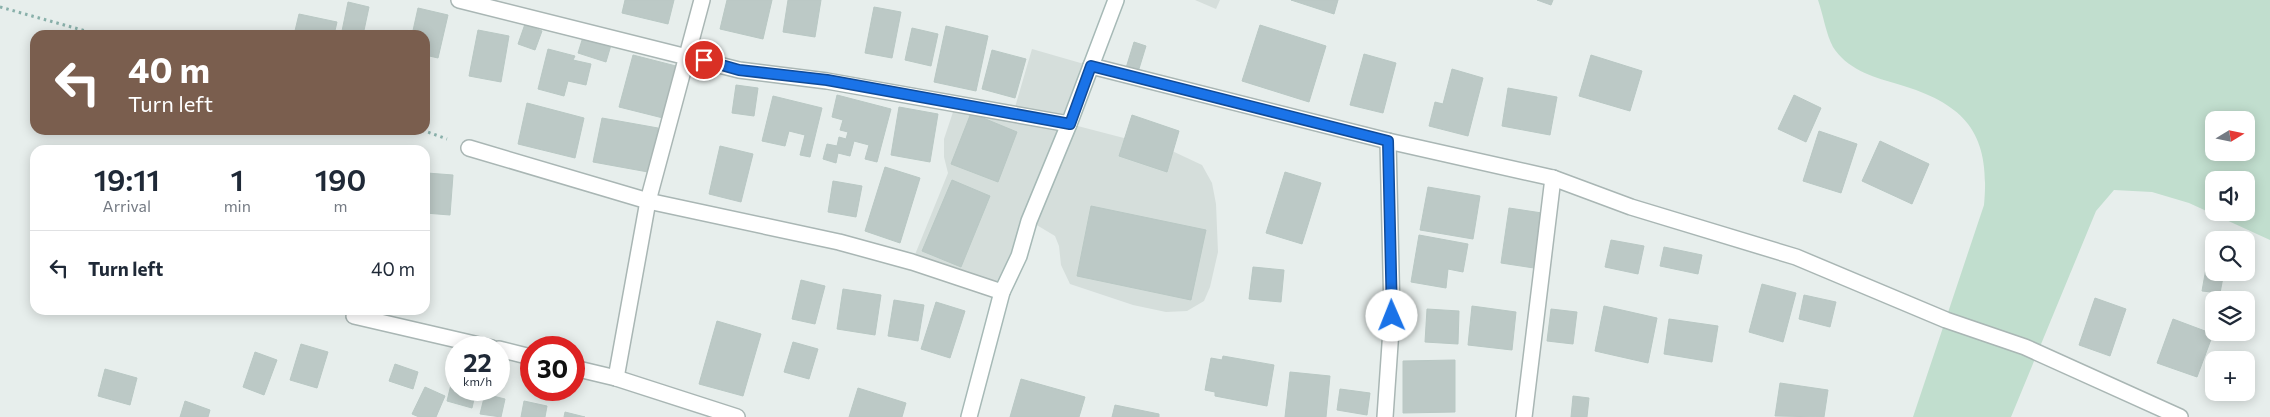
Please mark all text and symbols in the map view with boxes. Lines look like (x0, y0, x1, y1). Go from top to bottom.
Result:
pin (683, 39, 725, 81)
icon: arrive (690, 46, 718, 74)
text: 40 m (128, 47, 210, 90)
icon: left (45, 50, 110, 115)
text: Turn left (128, 90, 213, 117)
north arrow (2205, 111, 2255, 161)
map controls (2205, 111, 2255, 401)
text: 19:11 (94, 160, 160, 197)
text: 1 (231, 160, 244, 197)
text: 190 (315, 160, 366, 197)
button: sound (2205, 171, 2255, 221)
text: Arrival (103, 196, 151, 215)
text: min (224, 196, 251, 215)
text: m (333, 196, 347, 215)
button: search (2205, 231, 2255, 281)
icon: left (45, 254, 73, 282)
text: Turn left (88, 257, 163, 280)
text: 40 m (371, 257, 415, 280)
position arrow (1365, 289, 1417, 341)
button: layers (2205, 291, 2255, 341)
speed limit sign: 30 (520, 336, 585, 401)
text: 22 (463, 347, 492, 377)
button: + (2205, 351, 2255, 401)
text: km/h (463, 374, 492, 388)

